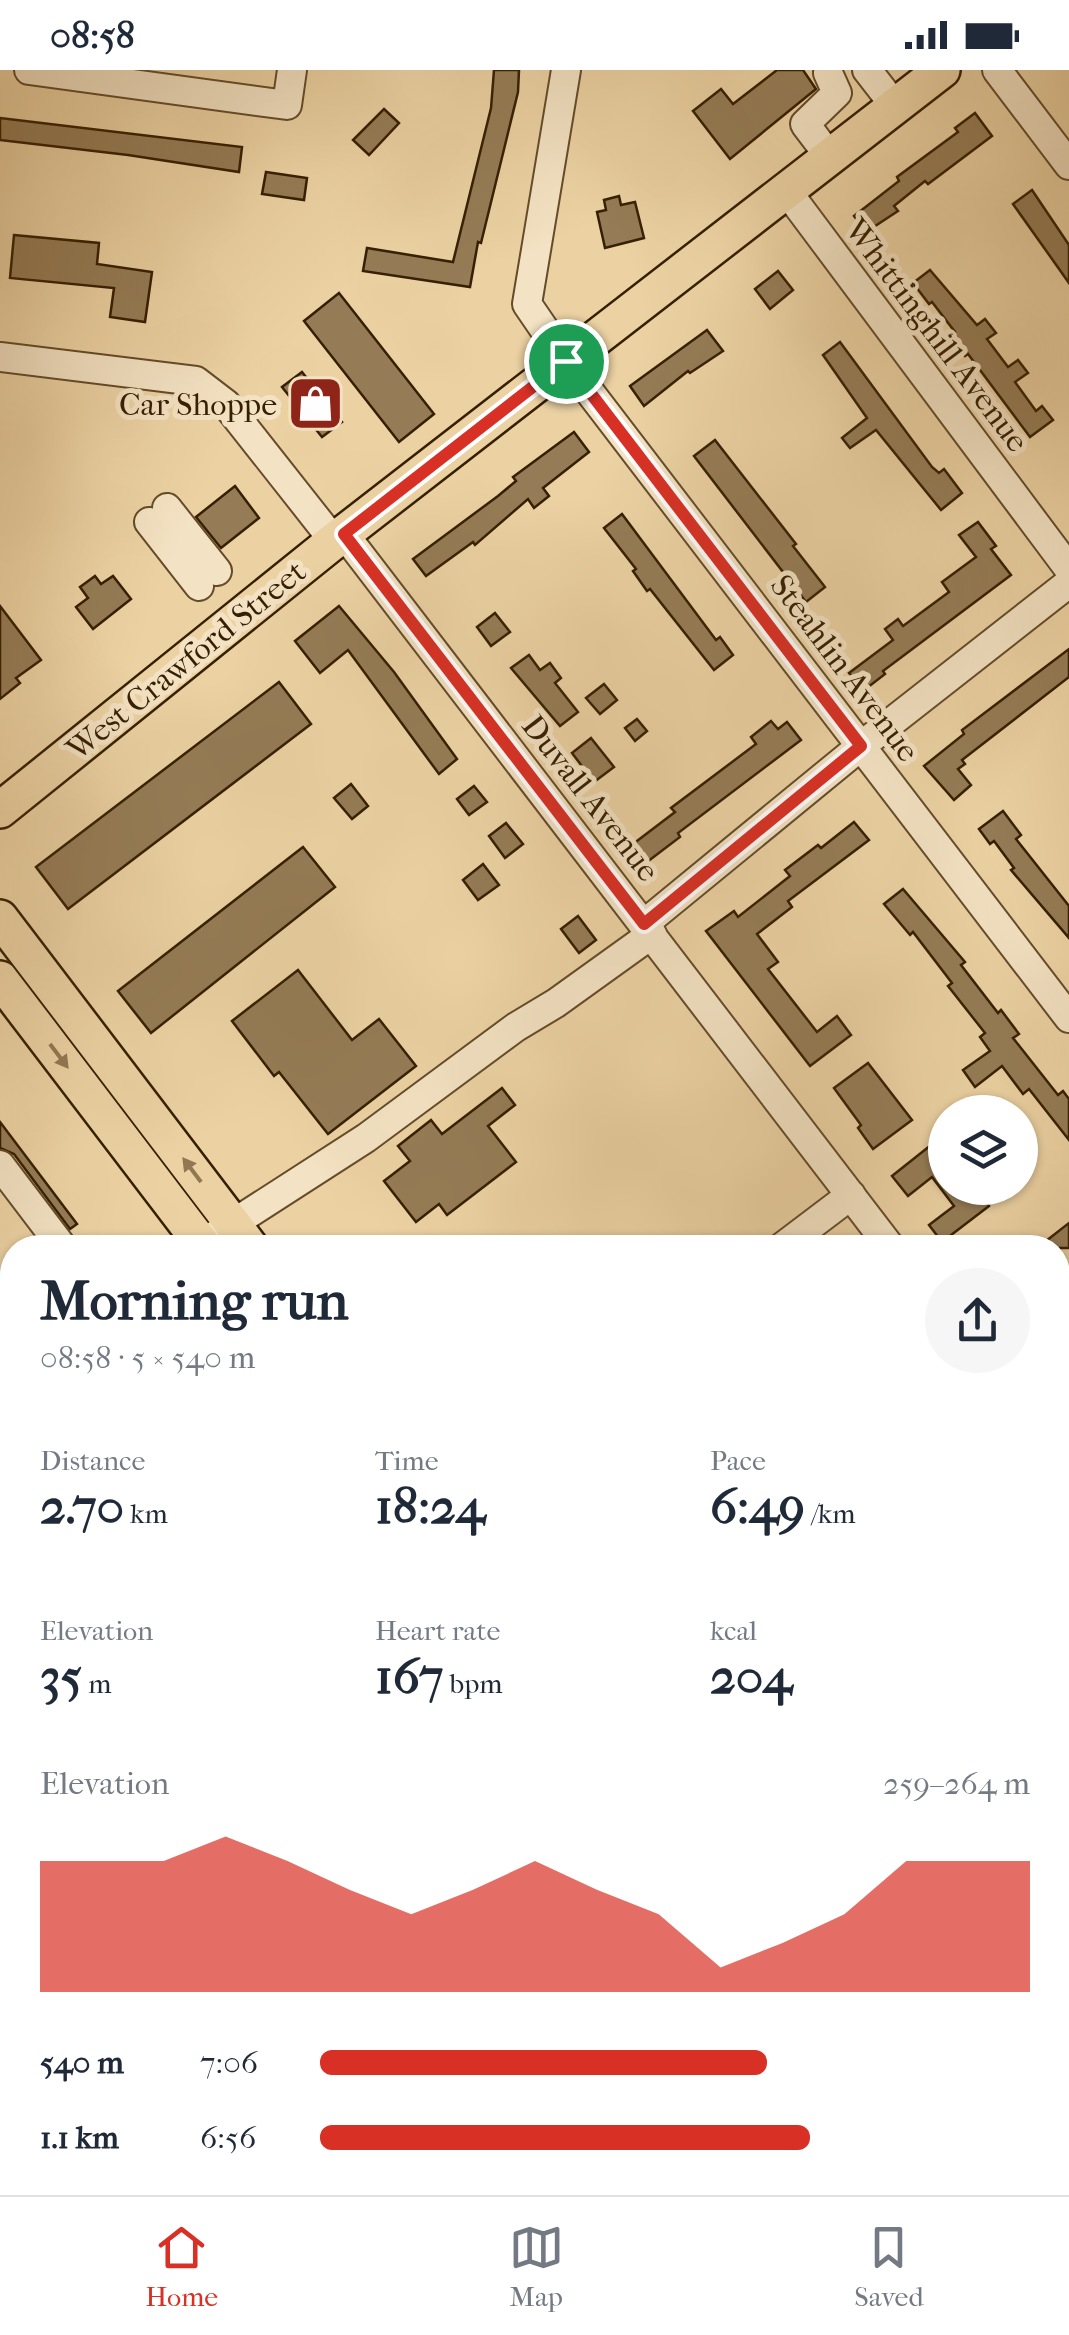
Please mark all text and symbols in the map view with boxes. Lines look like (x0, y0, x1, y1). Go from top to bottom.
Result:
text: 08:58 (50, 13, 135, 58)
street label: Whittinghill Avenue (836, 211, 1036, 459)
pin (524, 319, 609, 404)
icon: arrive (539, 334, 594, 389)
shop icon: Car Shoppe (286, 374, 346, 434)
place label: Car Shoppe (119, 386, 277, 423)
street label: West Crawford Street (59, 552, 314, 769)
street label: Steahlin Avenue (763, 568, 927, 769)
street label: Duvall Avenue (514, 708, 667, 889)
one-way arrow (48, 1043, 69, 1069)
map controls (928, 1095, 1038, 1205)
button: layers (928, 1095, 1038, 1205)
one-way arrow (182, 1157, 202, 1183)
button: share (925, 1268, 1030, 1373)
text: Morning run (40, 1269, 348, 1333)
text: 08:58 · 5 × 540 m (40, 1339, 255, 1376)
text: Distance (40, 1444, 145, 1477)
text: Time (375, 1444, 439, 1477)
text: Pace (710, 1444, 766, 1477)
text: 2.70 (40, 1477, 124, 1536)
text: 18:24 (375, 1477, 485, 1536)
text: 6:49 (710, 1477, 805, 1536)
text: km (124, 1497, 168, 1530)
text: /km (805, 1497, 855, 1530)
text: Elevation (40, 1614, 153, 1647)
text: Heart rate (375, 1614, 500, 1647)
text: kcal (710, 1614, 757, 1647)
text: 35 (40, 1647, 82, 1706)
text: 167 (375, 1647, 443, 1706)
text: 204 (710, 1647, 792, 1706)
text: m (82, 1667, 111, 1700)
text: bpm (443, 1667, 503, 1700)
text: Elevation (40, 1765, 169, 1802)
text: 259–264 m (883, 1765, 1030, 1802)
text: 540 m (40, 2044, 124, 2081)
text: 7:06 (200, 2044, 258, 2081)
text: 1.1 km (40, 2119, 119, 2156)
text: 6:56 (200, 2119, 256, 2156)
tab: Home (145, 2220, 218, 2313)
tab: Map (509, 2220, 564, 2313)
tab: Saved (854, 2220, 924, 2313)

